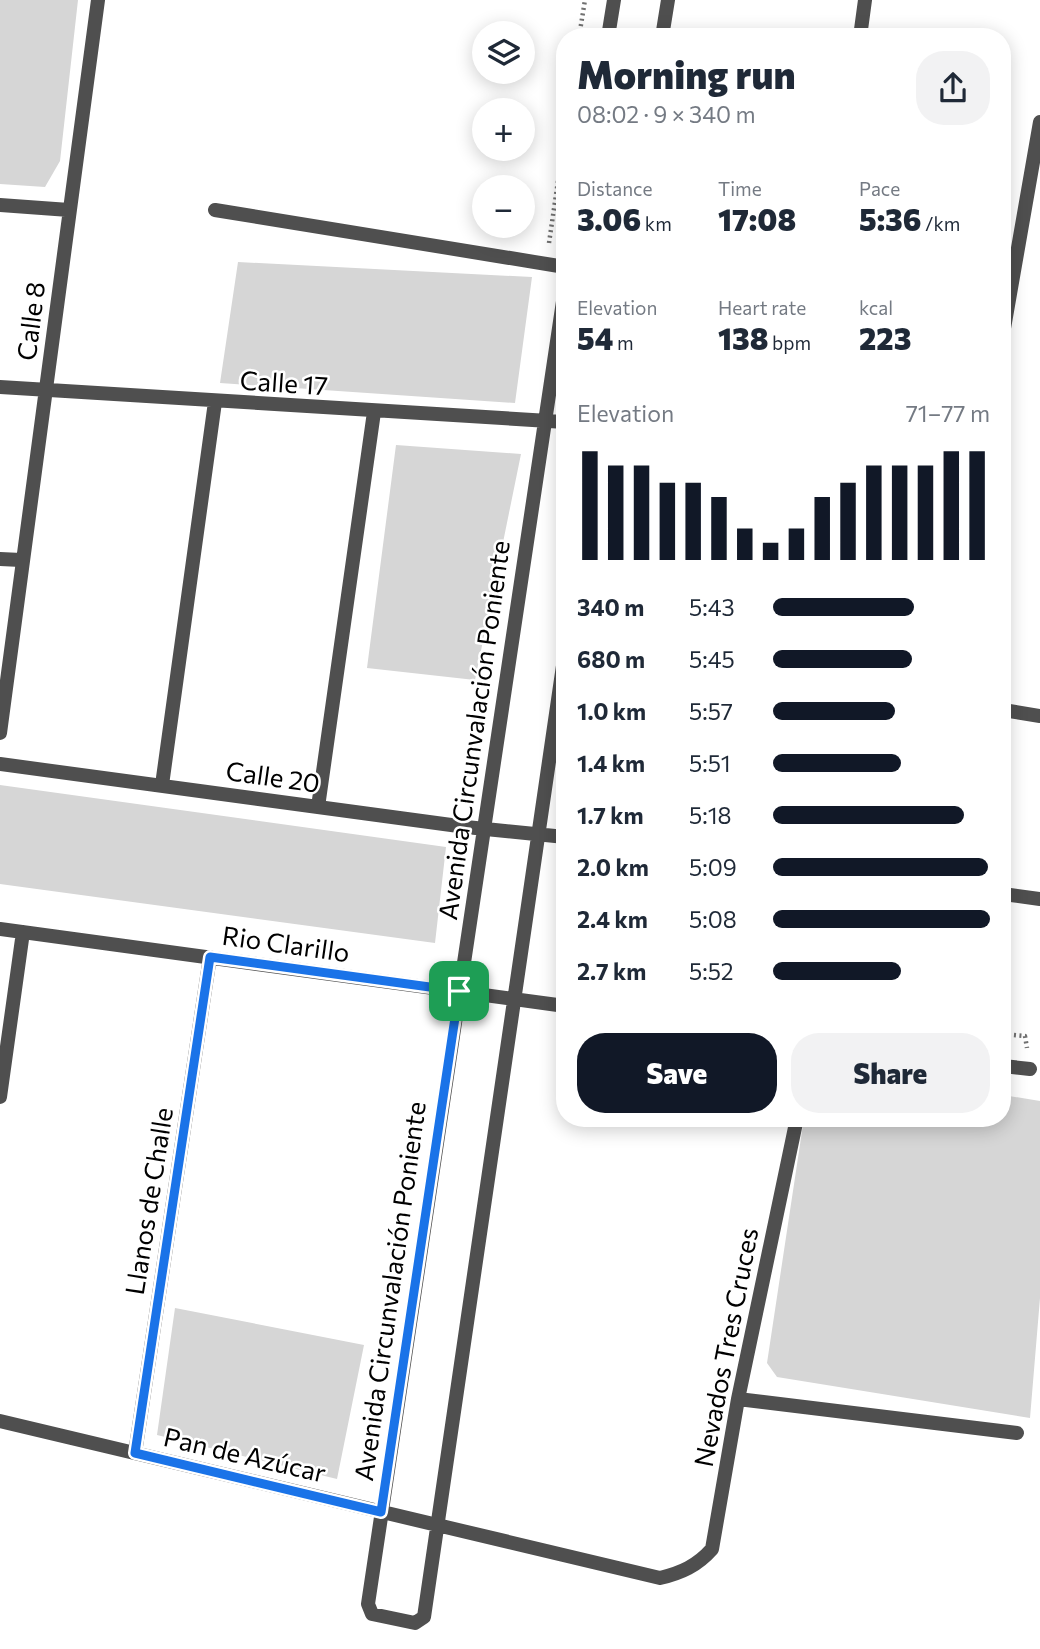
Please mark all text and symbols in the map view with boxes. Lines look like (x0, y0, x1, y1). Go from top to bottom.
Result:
map controls (472, 21, 535, 238)
button: layers (472, 21, 535, 84)
text: Morning run (577, 50, 796, 97)
button: share (916, 51, 990, 125)
button: + (472, 98, 535, 161)
text: 08:02 · 9 × 340 m (577, 100, 756, 128)
button: − (472, 175, 535, 238)
text: Distance (577, 177, 653, 200)
text: Time (718, 177, 762, 200)
text: Pace (859, 177, 900, 200)
text: 3.06 (577, 200, 641, 237)
text: 17:08 (718, 200, 796, 237)
text: 5:36 (859, 200, 921, 237)
text: km (641, 212, 672, 235)
text: /km (921, 212, 960, 235)
street label: Calle 8 (10, 280, 50, 362)
text: Elevation (577, 296, 657, 319)
text: Heart rate (718, 296, 806, 319)
text: kcal (859, 296, 893, 319)
text: 54 (577, 319, 613, 356)
text: 138 (718, 319, 768, 356)
text: 223 (859, 319, 911, 356)
text: m (613, 331, 634, 354)
text: bpm (768, 331, 811, 354)
street label: Calle 17 (239, 363, 329, 401)
text: Elevation (577, 399, 674, 427)
text: 71–77 m (906, 399, 990, 427)
street label: Avenida Circunvalación Poniente (431, 538, 515, 922)
text: 340 m (577, 593, 644, 621)
text: 5:43 (689, 593, 735, 621)
text: 680 m (577, 645, 645, 673)
text: 5:45 (689, 645, 735, 673)
text: 1.0 km (577, 697, 646, 725)
text: 5:57 (689, 697, 733, 725)
text: 1.4 km (577, 749, 645, 777)
text: 5:51 (689, 749, 731, 777)
street label: Calle 20 (224, 754, 322, 798)
text: 1.7 km (577, 801, 644, 829)
text: 5:18 (689, 801, 731, 829)
text: 2.0 km (577, 853, 649, 881)
text: 5:09 (689, 853, 737, 881)
text: 2.4 km (577, 905, 648, 933)
text: 5:08 (689, 905, 737, 933)
street label: Rio Clarillo (220, 919, 352, 967)
text: 2.7 km (577, 957, 646, 985)
text: 5:52 (689, 957, 734, 985)
pin (429, 961, 489, 1021)
icon: arrive (440, 972, 478, 1010)
button: Save (577, 1033, 777, 1113)
button: Share (791, 1033, 990, 1113)
street label: Avenida Circunvalación Poniente (347, 1099, 431, 1483)
street label: Llanos de Challe (118, 1105, 178, 1297)
street label: Nevados Tres Cruces (687, 1225, 763, 1469)
street label: Pan de Azúcar (161, 1420, 329, 1488)

